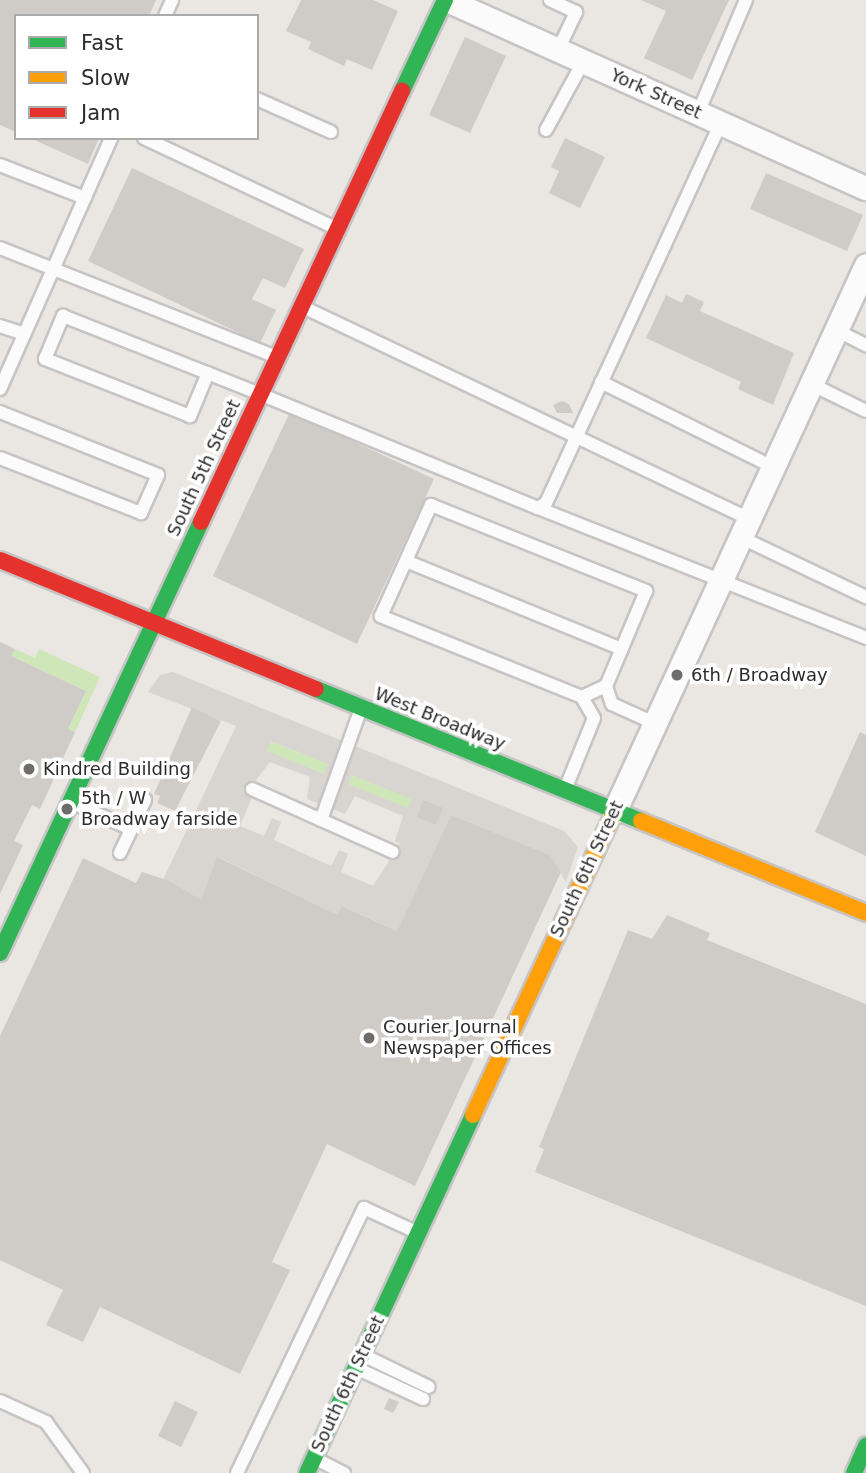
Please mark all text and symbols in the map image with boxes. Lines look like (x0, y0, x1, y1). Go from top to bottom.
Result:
legend (14, 14, 259, 140)
text: Fast (81, 31, 123, 55)
street label: York Street (607, 64, 705, 124)
text: Slow (81, 66, 130, 90)
text: Jam (81, 101, 121, 125)
street label: South 5th Street (163, 396, 245, 540)
place label: 6th / Broadway (691, 664, 828, 686)
marker: 6th / Broadway (669, 667, 685, 683)
street label: West Broadway (371, 683, 509, 755)
place label: Kindred Building (43, 758, 191, 780)
marker: Kindred Building (21, 761, 37, 777)
place label: 5th / W Broadway farside (81, 788, 238, 830)
street label: South 6th Street (546, 797, 628, 941)
marker: 5th / W Broadway farside (59, 801, 75, 817)
place label: Courier Journal Newspaper Offices (383, 1017, 552, 1060)
marker: Courier Journal Newspaper Offices (361, 1030, 377, 1046)
street label: South 6th Street (307, 1312, 389, 1456)

